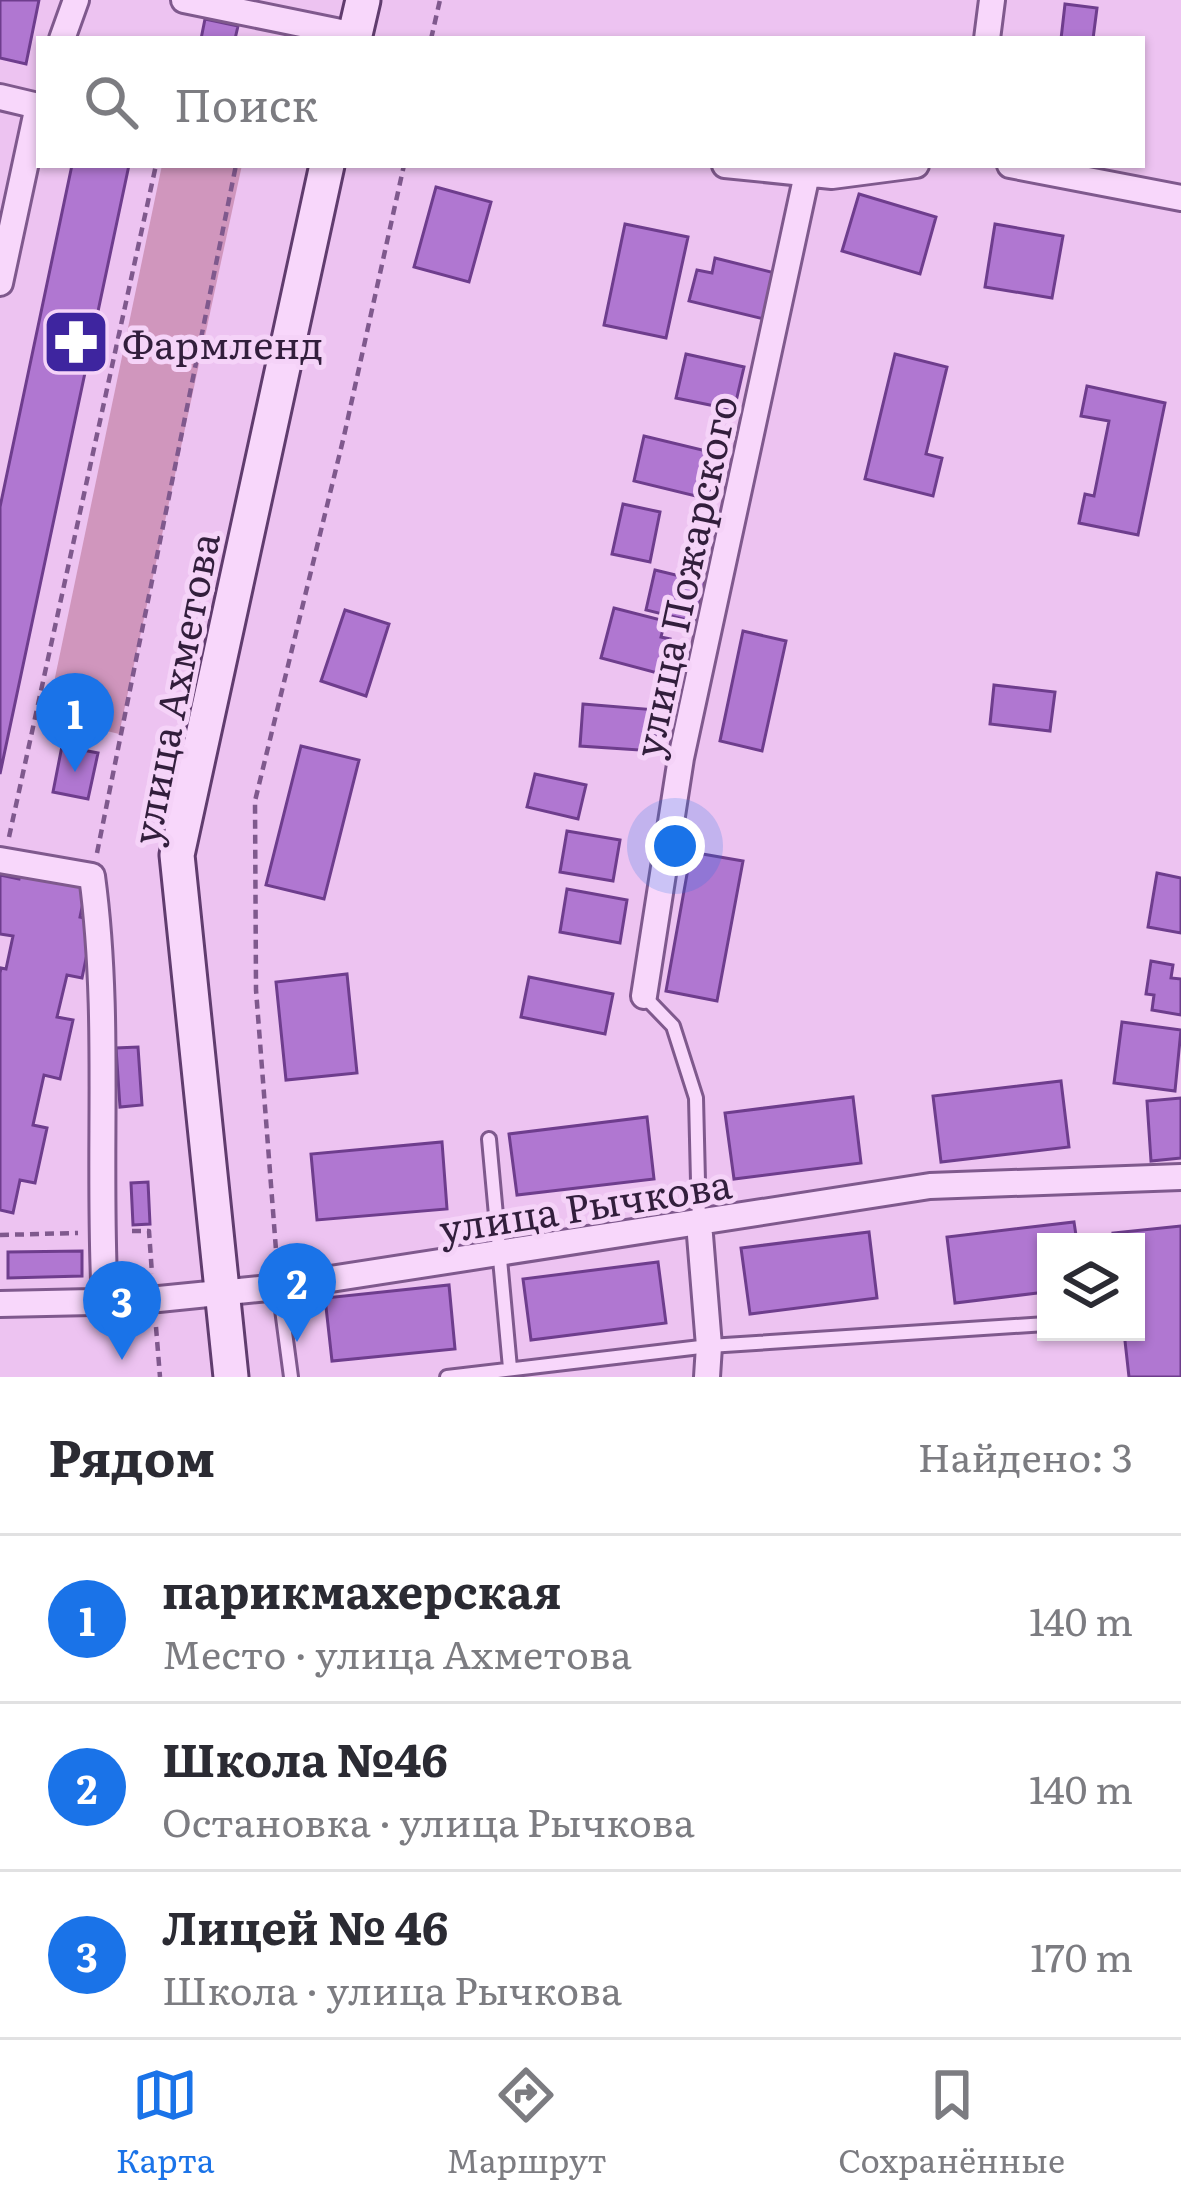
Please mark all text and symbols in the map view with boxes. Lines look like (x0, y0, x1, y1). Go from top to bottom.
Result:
search box (36, 36, 1145, 168)
icon: search (78, 69, 144, 135)
text: Поиск (174, 69, 318, 136)
pharmacy icon: Фармленд (41, 307, 111, 377)
place label: Фармленд (122, 313, 323, 371)
street label: улица Пожарского (616, 390, 750, 762)
street label: улица Ахметова (114, 527, 232, 849)
pin: 1 (36, 673, 114, 772)
your location (645, 816, 705, 876)
street label: улица Рычкова (435, 1152, 735, 1256)
map controls (1037, 1233, 1145, 1341)
button: layers (1037, 1233, 1145, 1341)
pin: 2 (258, 1243, 336, 1342)
pin: 3 (83, 1261, 161, 1360)
text: Рядом (48, 1417, 215, 1493)
text: Найдено: 3 (918, 1426, 1133, 1484)
text: парикмахерская (162, 1556, 561, 1623)
text: 1 (79, 1590, 95, 1648)
text: 140 m (1029, 1590, 1133, 1648)
text: Место · улица Ахметова (162, 1623, 632, 1681)
text: Школа №46 (162, 1724, 448, 1791)
text: 2 (77, 1758, 97, 1816)
text: 140 m (1029, 1758, 1133, 1816)
text: Остановка · улица Рычкова (162, 1791, 695, 1849)
text: Лицей № 46 (162, 1892, 448, 1959)
text: 3 (76, 1926, 98, 1984)
text: 170 m (1030, 1926, 1133, 1984)
text: Школа · улица Рычкова (162, 1959, 622, 2017)
tab: Карта (116, 2062, 215, 2183)
tab: Маршрут (446, 2062, 607, 2183)
tab: Сохранённые (838, 2062, 1065, 2183)

